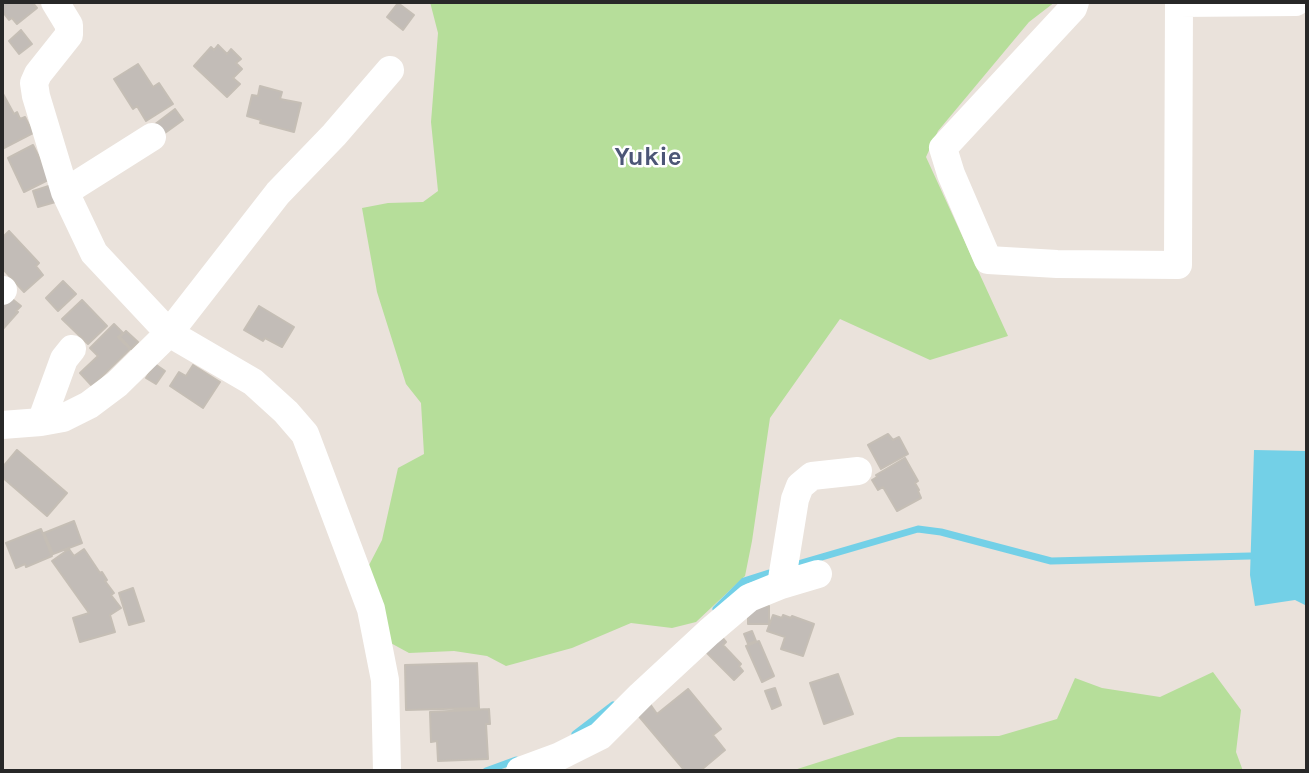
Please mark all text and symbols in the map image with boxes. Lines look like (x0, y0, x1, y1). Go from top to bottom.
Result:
district label: Yukie (614, 142, 682, 174)

